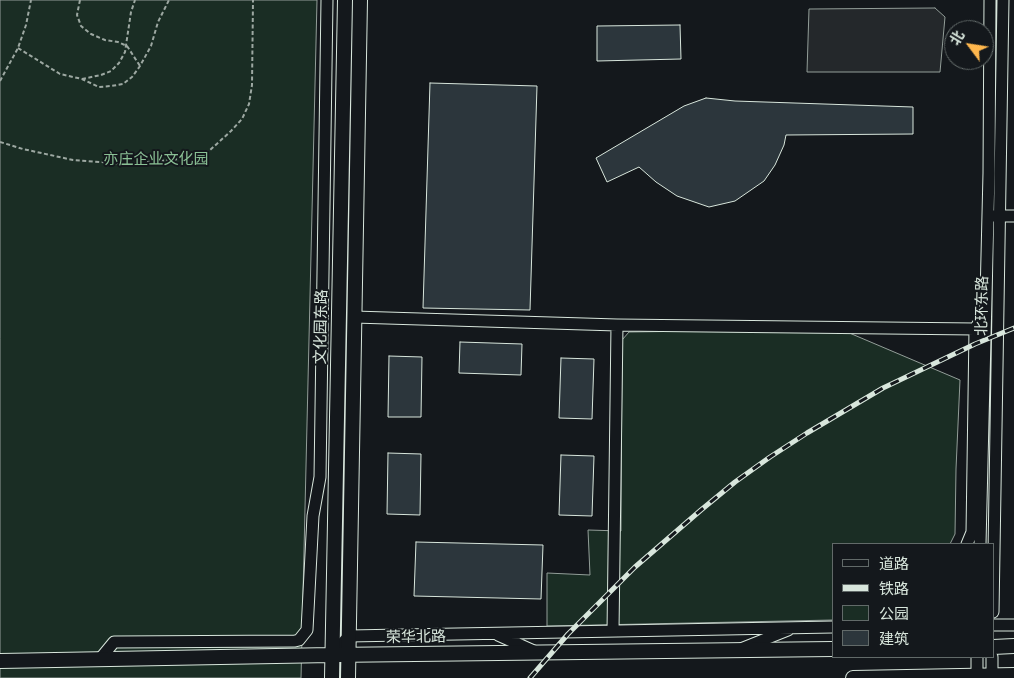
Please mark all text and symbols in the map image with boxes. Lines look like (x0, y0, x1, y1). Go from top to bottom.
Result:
north arrow (944, 20, 994, 70)
text: 北 (947, 28, 967, 48)
park label: 亦庄企业文化园 (104, 151, 208, 169)
street label: 北环东路 (973, 276, 993, 336)
street label: 文化园东路 (312, 289, 332, 365)
legend (832, 543, 994, 658)
text: 道路 (879, 555, 909, 573)
text: 铁路 (879, 580, 909, 598)
text: 公园 (879, 605, 909, 623)
street label: 荣华北路 (386, 628, 446, 648)
text: 建筑 (879, 630, 909, 648)

